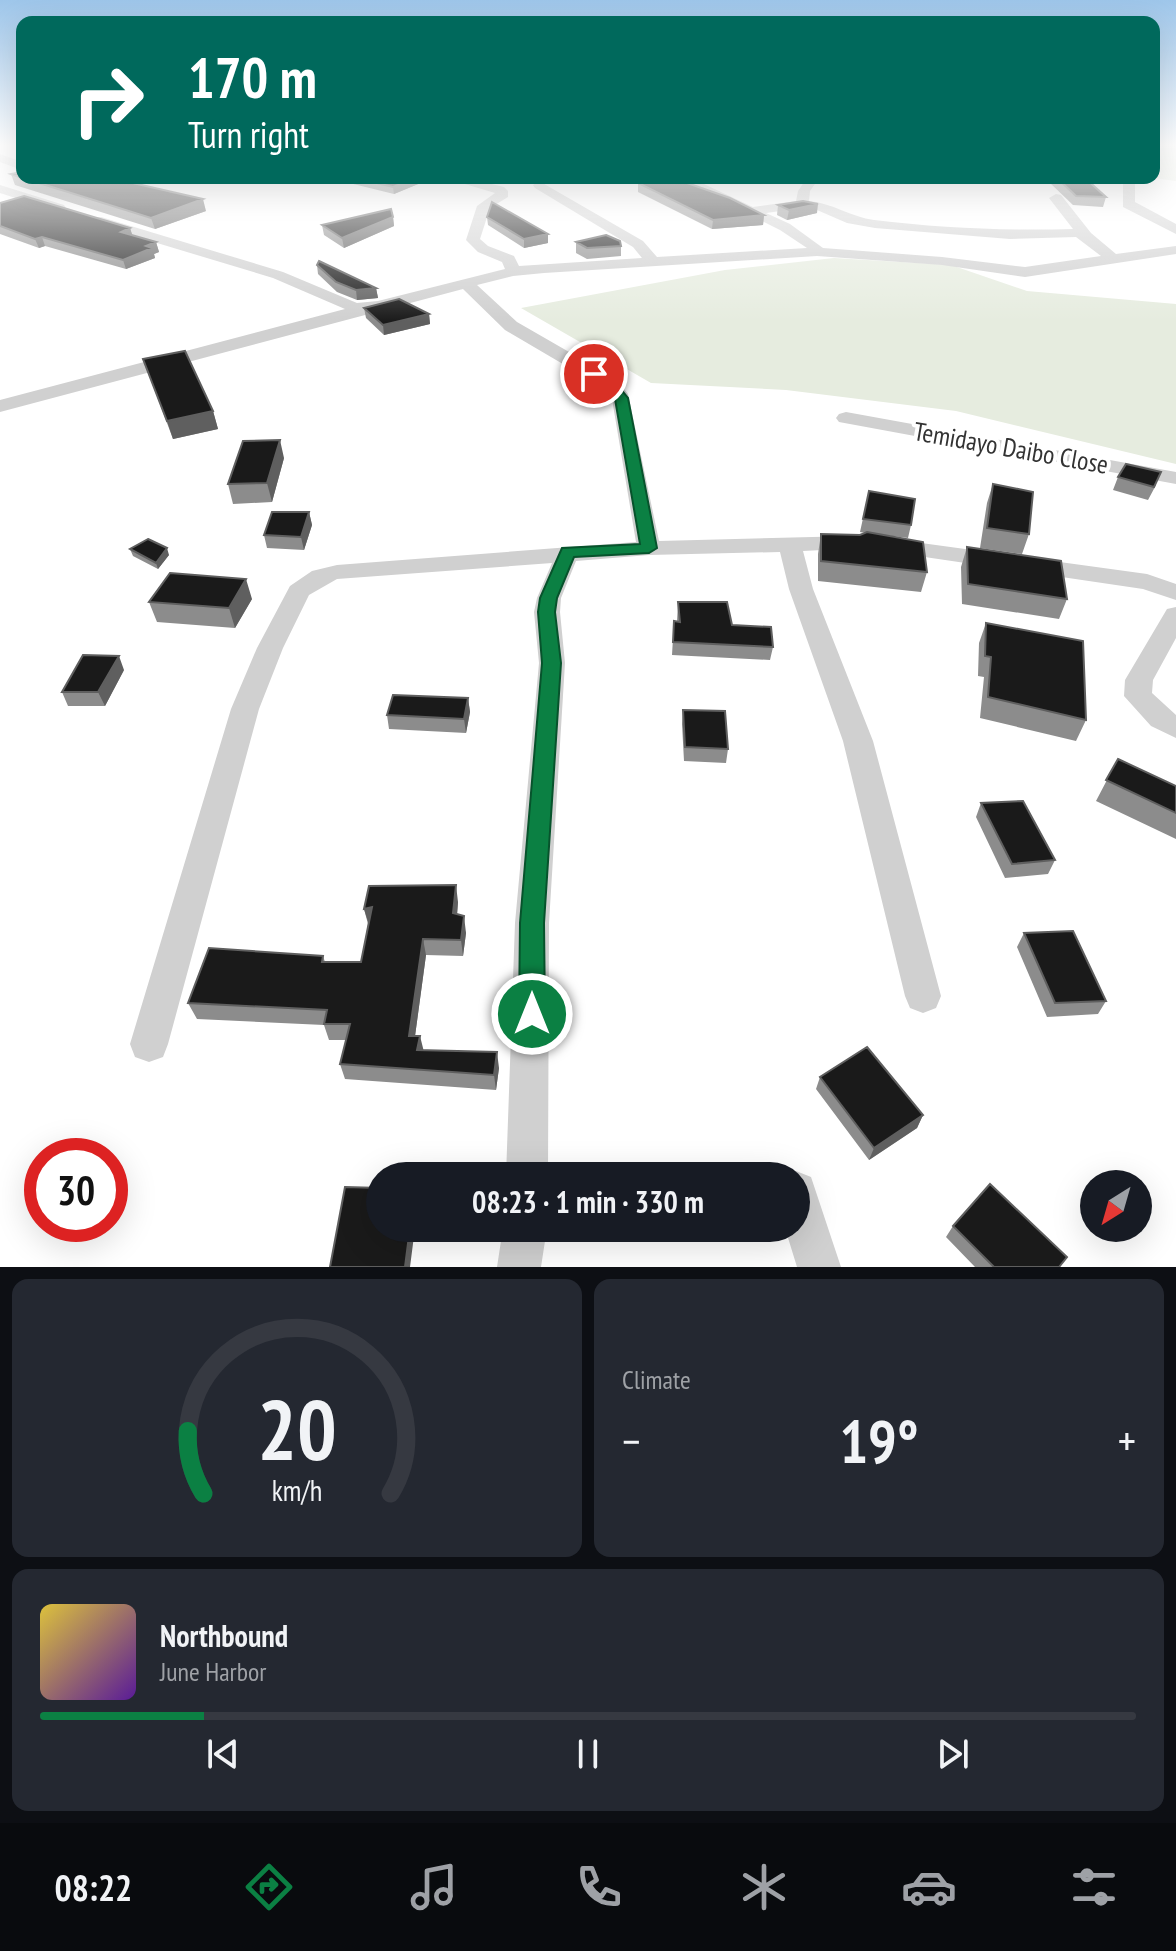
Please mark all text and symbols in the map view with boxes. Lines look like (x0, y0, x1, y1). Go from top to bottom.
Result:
text: 170 m (188, 41, 317, 113)
icon: right (56, 48, 160, 152)
text: Turn right (188, 111, 309, 158)
pin (560, 340, 628, 408)
icon: arrive (572, 352, 616, 396)
street label: Temidayo Daibo Close (911, 414, 1111, 481)
position arrow (490, 972, 574, 1056)
speed limit sign: 30 (24, 1138, 128, 1242)
north arrow (1080, 1170, 1152, 1242)
map controls (1080, 1170, 1152, 1242)
text: 08:23 · 1 min · 330 m (472, 1182, 704, 1221)
text: Climate (622, 1363, 691, 1396)
text: 20 (257, 1375, 337, 1483)
text: 19° (839, 1402, 919, 1480)
text: − (622, 1412, 640, 1469)
text: + (1118, 1412, 1136, 1469)
text: km/h (272, 1472, 322, 1509)
text: Northbound (160, 1616, 288, 1655)
text: June Harbor (160, 1655, 266, 1688)
icon: previous (201, 1732, 245, 1776)
icon: pause (566, 1732, 610, 1776)
icon: next (931, 1732, 975, 1776)
icon: directions (241, 1859, 297, 1915)
icon: music (406, 1859, 462, 1915)
icon: phone (571, 1859, 627, 1915)
icon: climate (736, 1859, 792, 1915)
icon: car (901, 1859, 957, 1915)
icon: filters (1066, 1859, 1122, 1915)
text: 08:22 (54, 1864, 132, 1911)

